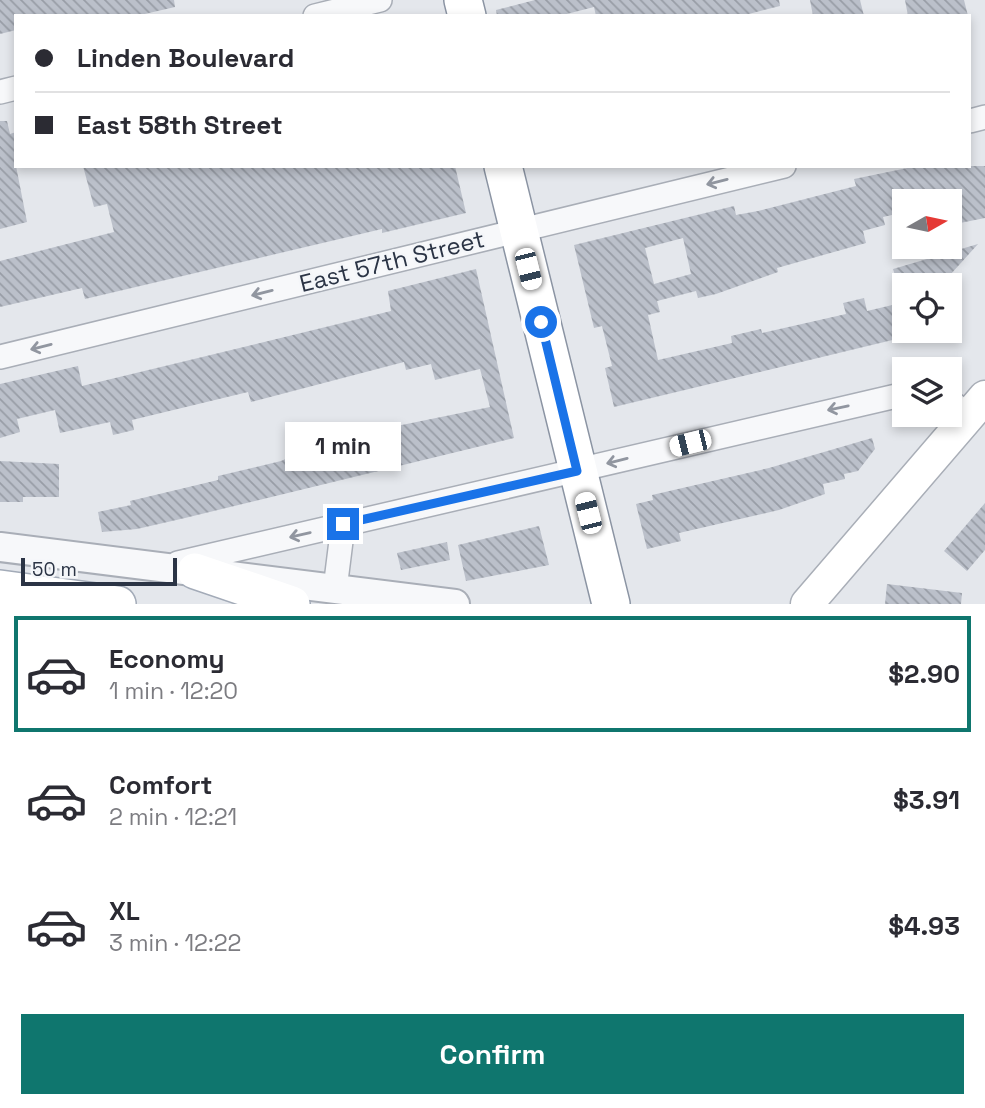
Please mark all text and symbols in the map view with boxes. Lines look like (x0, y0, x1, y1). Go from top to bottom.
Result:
text: Linden Boulevard (77, 41, 294, 75)
text: East 58th Street (77, 108, 283, 142)
one-way arrow (707, 177, 729, 190)
north arrow (892, 189, 962, 259)
map controls (892, 189, 962, 427)
street label: East 57th Street (296, 223, 488, 299)
car (513, 246, 544, 292)
button: locate (892, 273, 962, 343)
one-way arrow (251, 287, 274, 300)
route start (525, 306, 557, 338)
one-way arrow (30, 341, 53, 354)
button: layers (892, 357, 962, 427)
one-way arrow (827, 402, 850, 416)
callout: 1 min (285, 422, 401, 472)
car (668, 428, 713, 458)
text: 1 min (315, 431, 371, 461)
one-way arrow (606, 455, 629, 468)
car (573, 490, 604, 536)
route end (327, 508, 359, 540)
one-way arrow (289, 528, 312, 542)
scale bar (21, 555, 177, 587)
text: 50 m (32, 557, 77, 582)
text: Economy (109, 642, 225, 676)
icon: car (25, 643, 88, 706)
text: $2.90 (888, 657, 960, 691)
text: 1 min · 12:20 (109, 676, 238, 706)
text: Comfort (109, 768, 212, 802)
icon: car (25, 769, 88, 832)
text: $3.91 (893, 783, 960, 817)
text: 2 min · 12:21 (109, 802, 237, 832)
text: XL (109, 894, 140, 928)
icon: car (25, 895, 88, 958)
text: $4.93 (888, 909, 960, 943)
text: 3 min · 12:22 (109, 928, 241, 958)
button: Confirm (21, 1014, 964, 1094)

